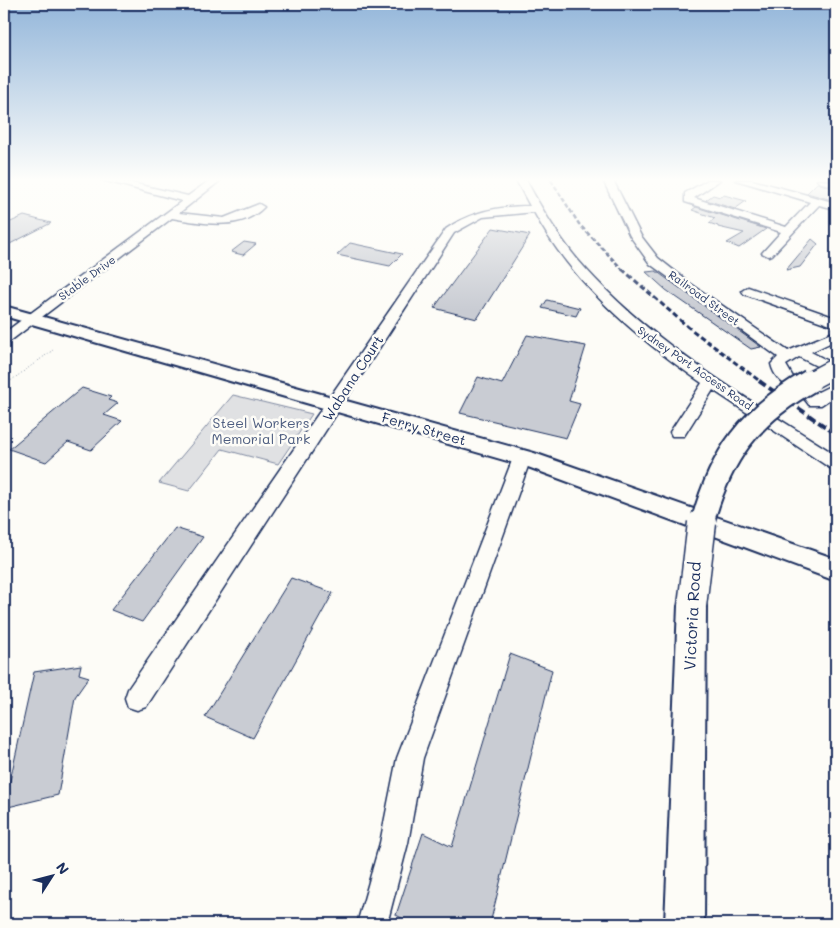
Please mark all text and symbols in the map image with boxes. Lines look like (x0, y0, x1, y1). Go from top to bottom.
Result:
street label: Stable Drive (55, 252, 118, 303)
street label: Railroad Street (666, 267, 743, 329)
street label: Sydney Port Access Road (635, 322, 756, 413)
street label: Wabana Court (318, 331, 387, 424)
street label: Ferry Street (380, 407, 469, 450)
park label: Steel Workers Memorial Park (211, 413, 311, 448)
street label: Victoria Road (678, 561, 705, 671)
north arrow (28, 850, 78, 900)
text: N (52, 858, 74, 878)

